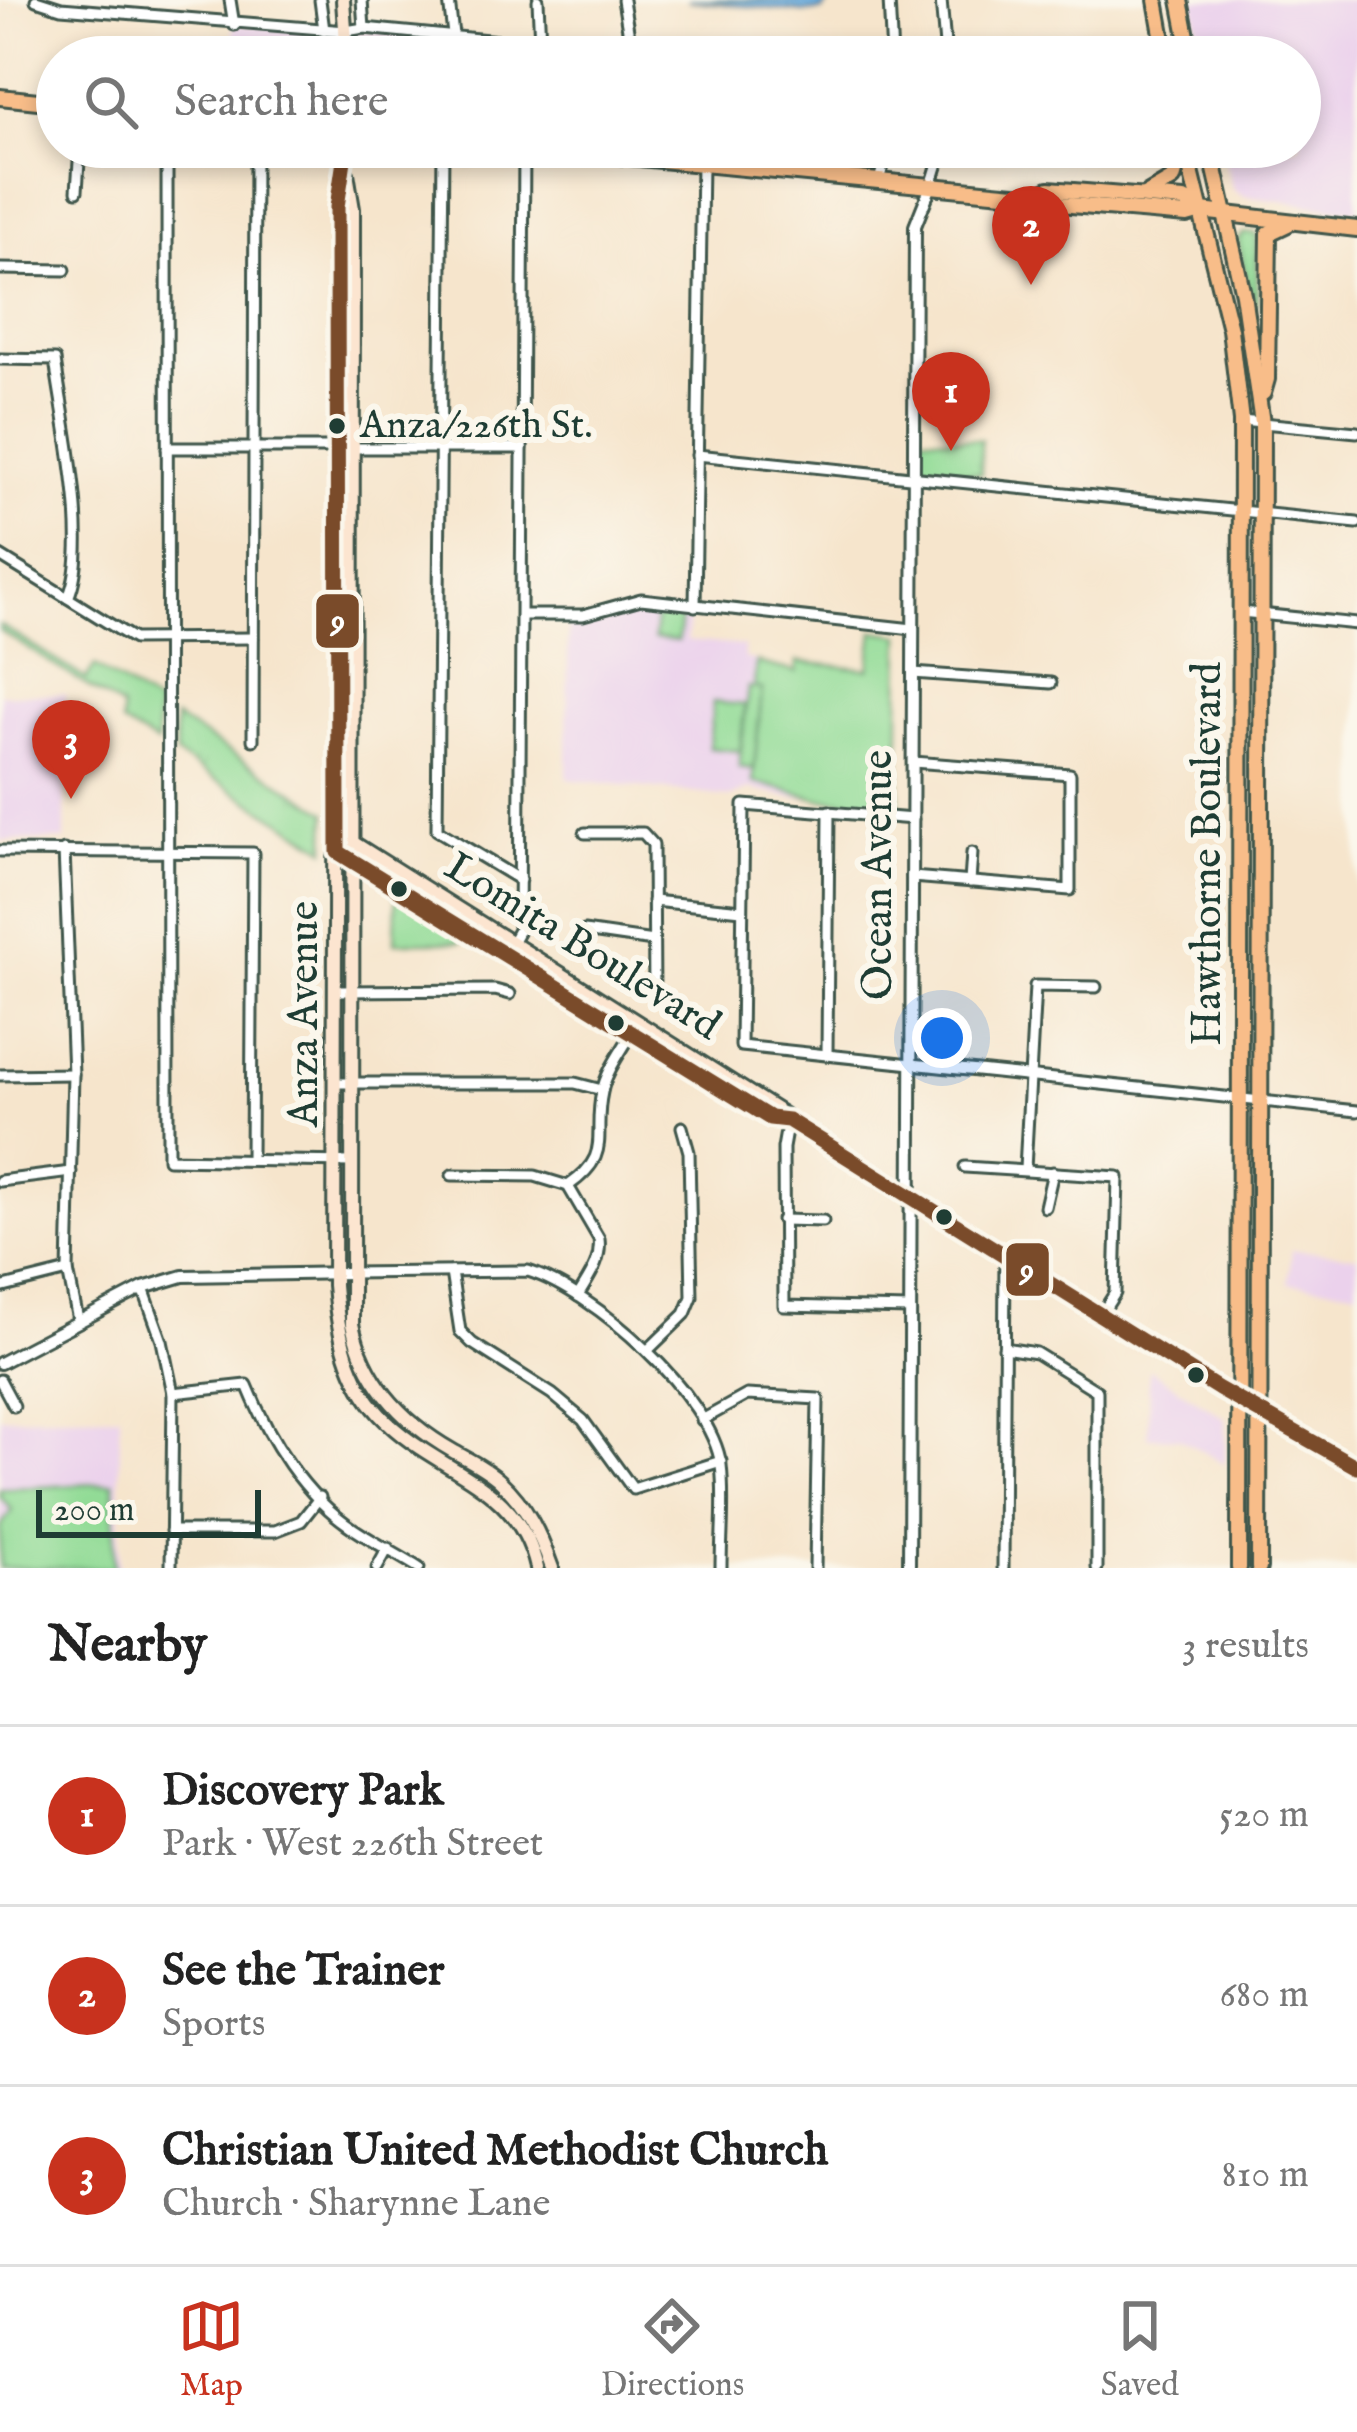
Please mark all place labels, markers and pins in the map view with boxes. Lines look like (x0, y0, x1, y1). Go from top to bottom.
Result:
pin: 2 (992, 186, 1070, 285)
pin: 1 (912, 352, 990, 451)
place label: Anza/226th St. (359, 402, 593, 451)
marker: Anza/226th St. (326, 415, 348, 437)
pin: 3 (32, 700, 110, 799)
unlabelled marker (388, 878, 410, 900)
unlabelled marker (605, 1012, 627, 1034)
unlabelled marker (933, 1206, 955, 1228)
unlabelled marker (1185, 1364, 1207, 1386)

